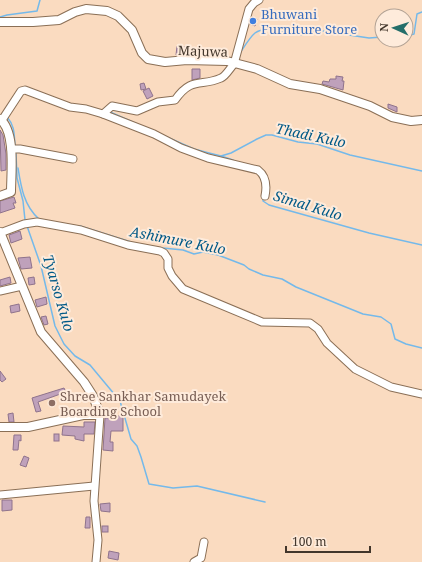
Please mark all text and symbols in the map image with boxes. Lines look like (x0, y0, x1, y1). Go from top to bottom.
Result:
place label: Bhuwani Furniture Store (261, 5, 357, 38)
north arrow (374, 8, 414, 48)
marker: Bhuwani Furniture Store (248, 16, 258, 26)
text: N (376, 22, 391, 32)
street label: Majuwa (178, 41, 228, 61)
water label: Thadi Kulo (274, 118, 348, 152)
water label: Simal Kulo (271, 186, 345, 224)
water label: Ashimure Kulo (128, 221, 227, 259)
water label: Tyarso Kulo (39, 252, 79, 334)
place label: Shree Sankhar Samudayek Boarding School (60, 387, 226, 420)
marker: Shree Sankhar Samudayek Boarding School (47, 398, 57, 408)
scale bar (286, 528, 370, 554)
text: 100 m (292, 533, 327, 550)

